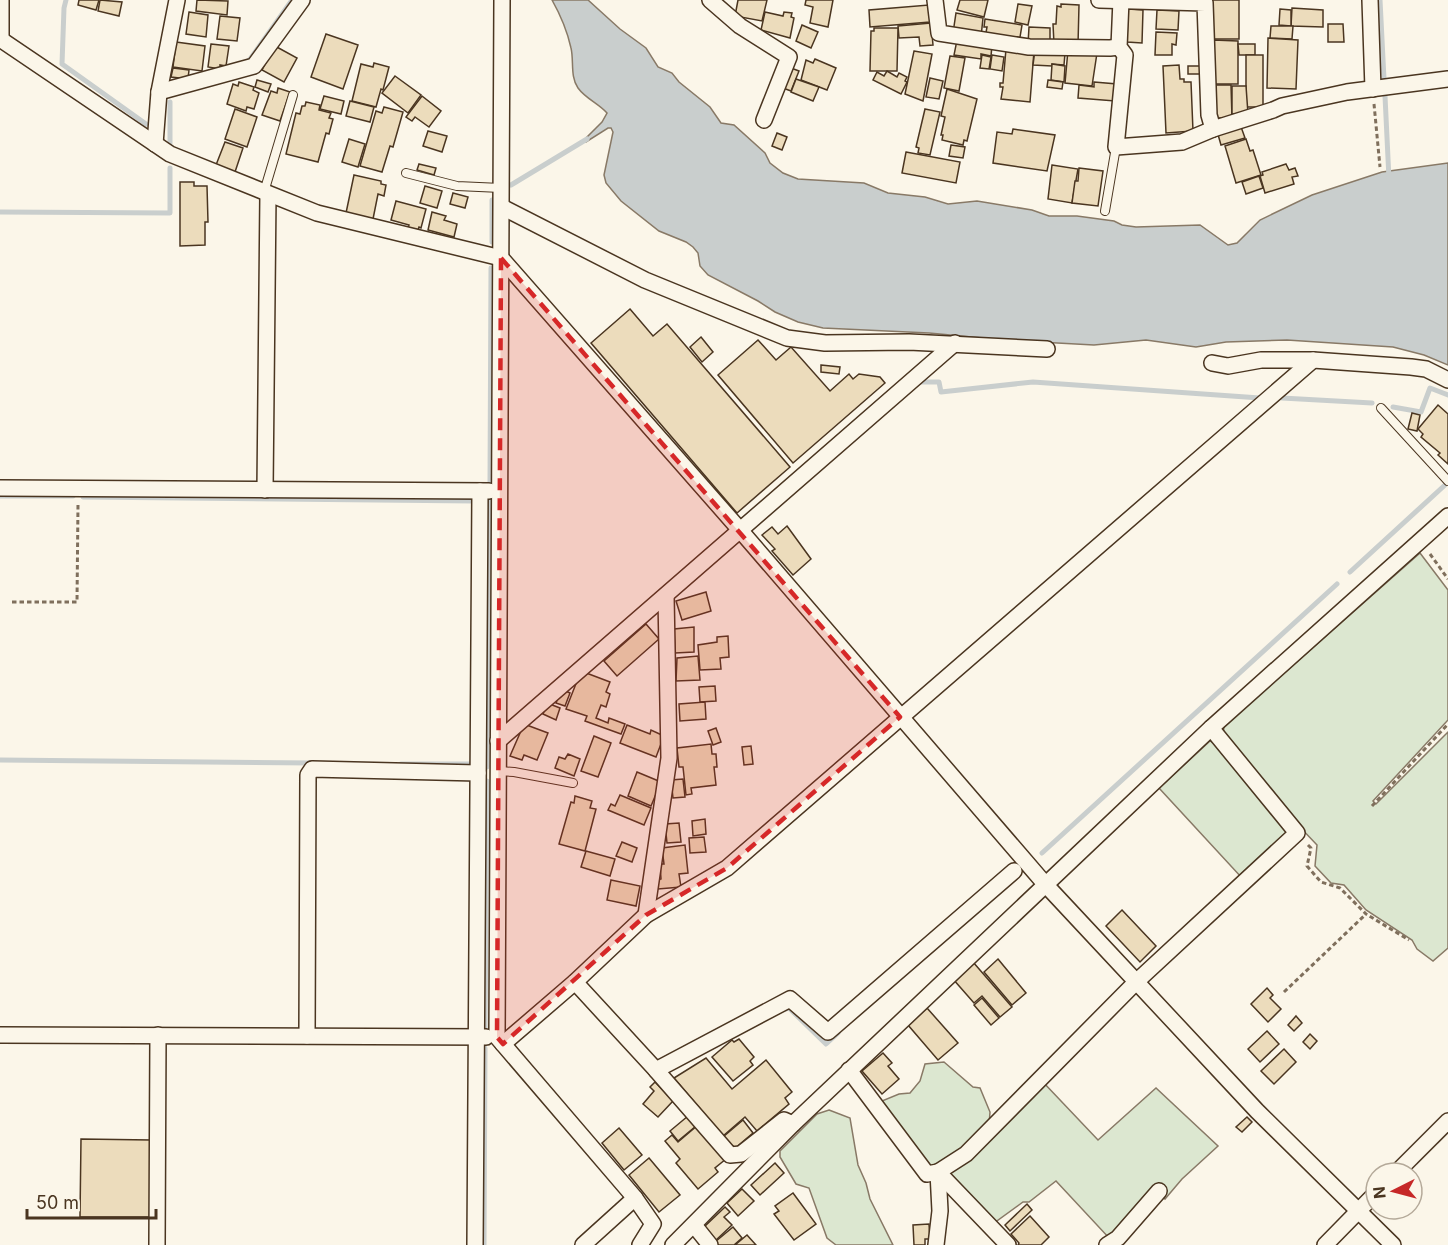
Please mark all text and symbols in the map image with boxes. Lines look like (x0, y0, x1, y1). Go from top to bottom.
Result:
north arrow (1364, 1161, 1424, 1221)
scale bar (27, 1182, 156, 1220)
text: N (1368, 1185, 1390, 1200)
text: 50 m (36, 1192, 79, 1213)

